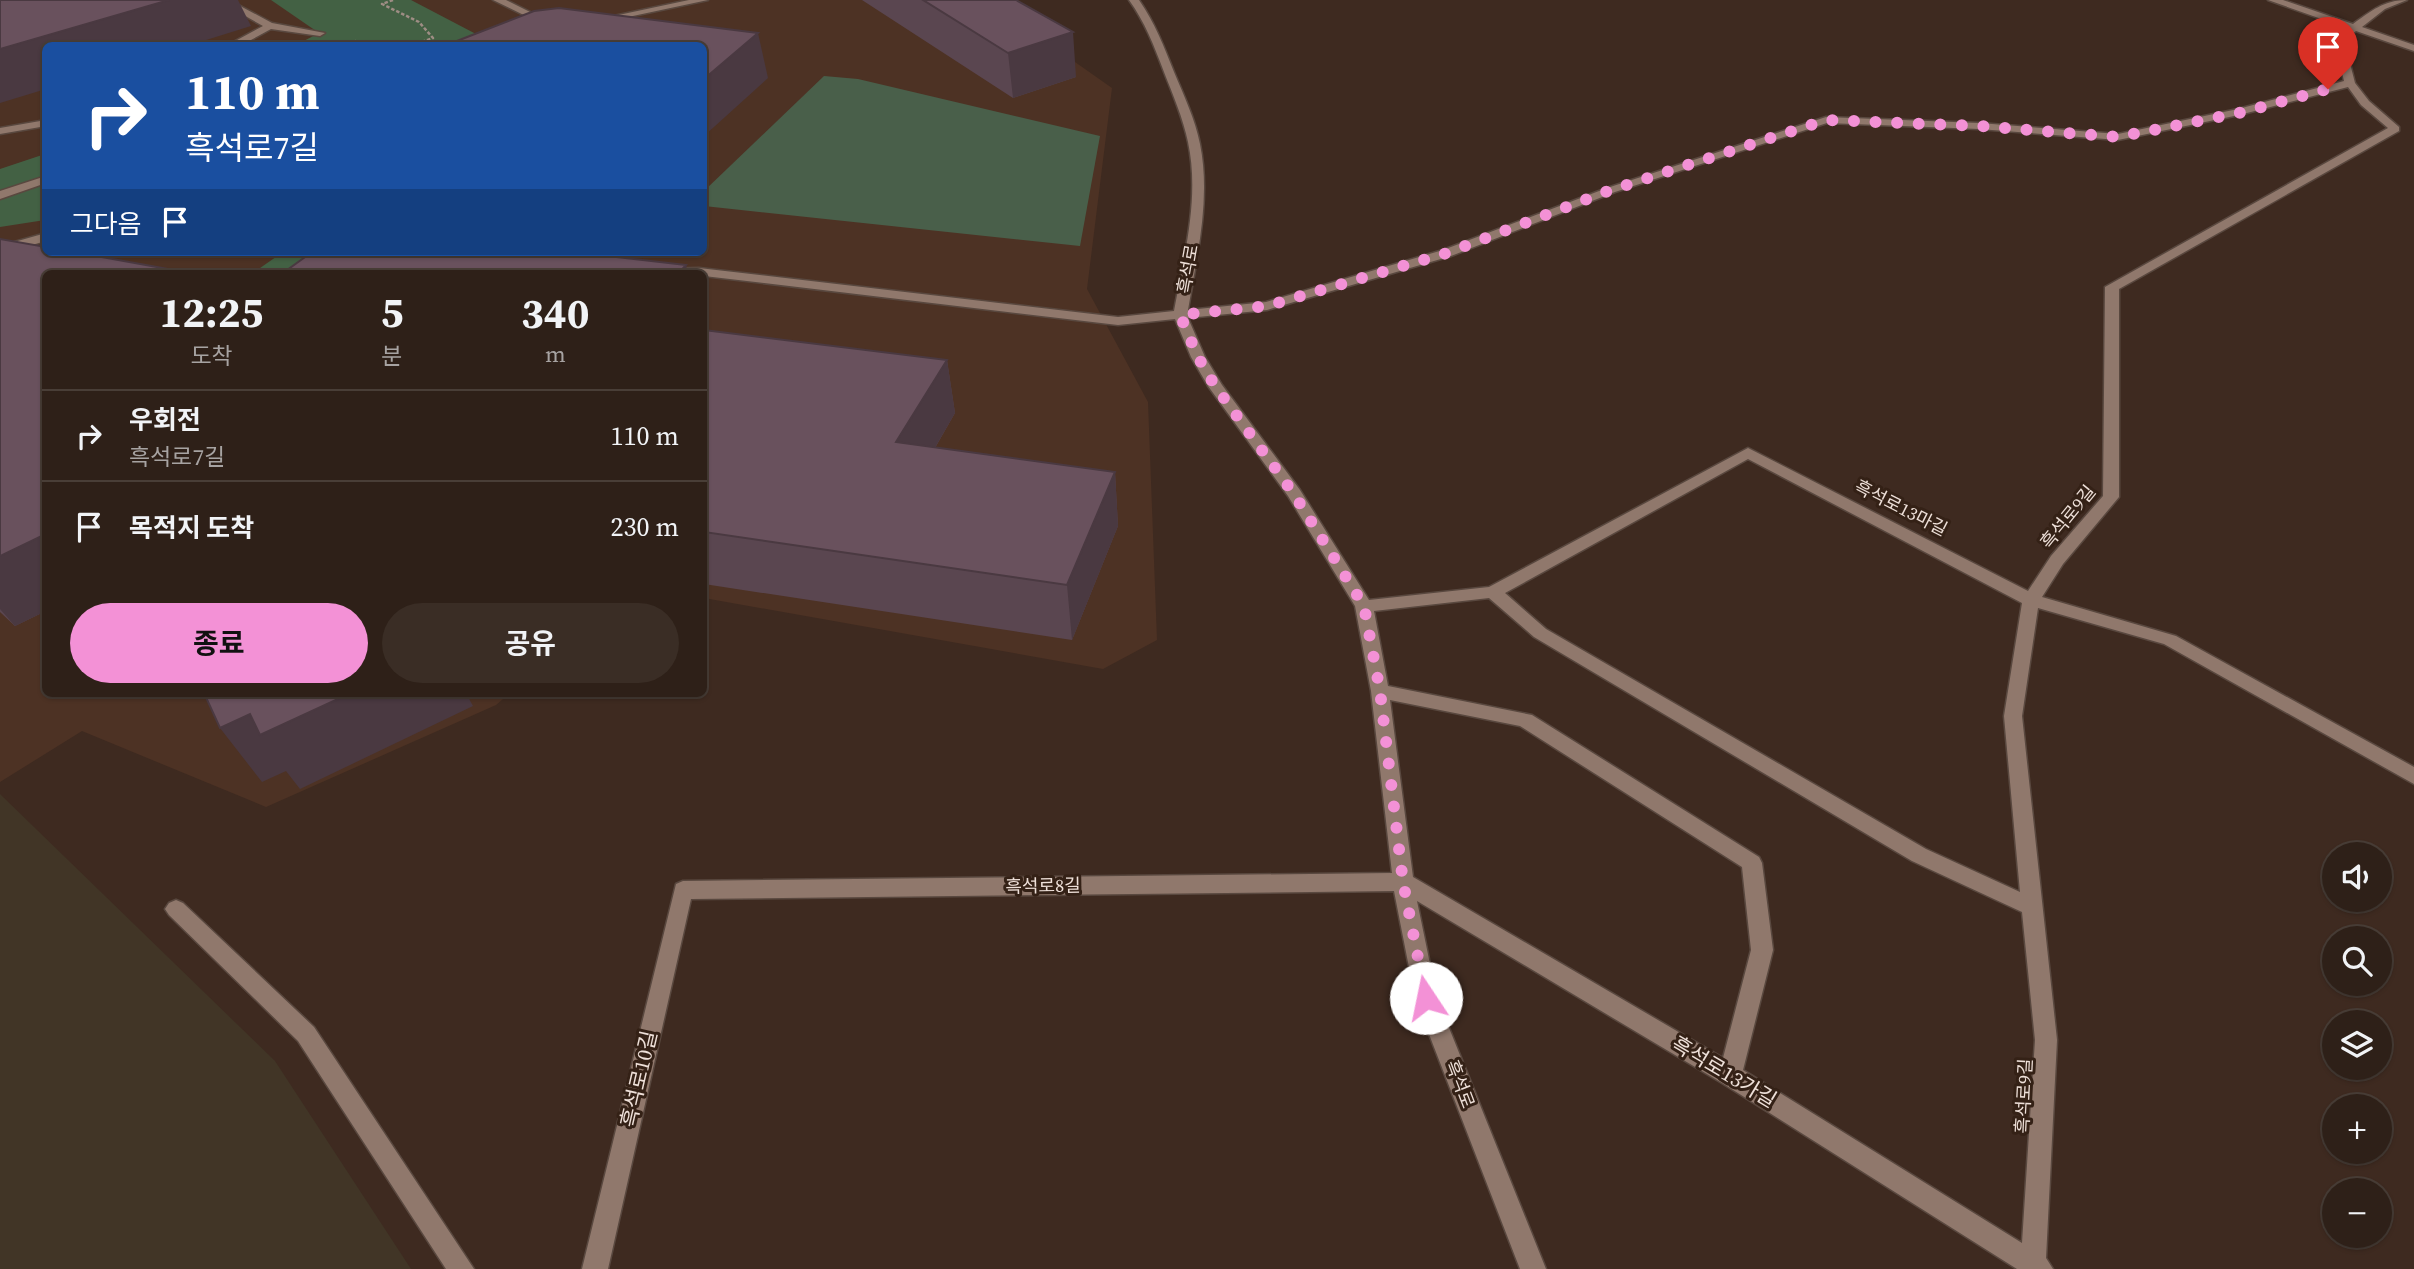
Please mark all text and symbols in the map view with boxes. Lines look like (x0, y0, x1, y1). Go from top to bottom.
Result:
pin (2298, 17, 2358, 89)
icon: arrive (2309, 28, 2347, 66)
text: 110 m (185, 58, 320, 125)
icon: right (70, 70, 161, 161)
text: 흑석로7길 (185, 126, 319, 170)
icon: arrive (156, 203, 194, 241)
text: 그다음 (70, 206, 142, 242)
street label: 흑석로 (1171, 242, 1204, 296)
text: 12:25 (160, 283, 263, 341)
text: 5 (381, 283, 404, 341)
text: 340 (521, 284, 589, 342)
text: m (545, 338, 566, 370)
text: 도착 (190, 340, 233, 372)
text: 분 (382, 340, 403, 372)
text: 우회전 (129, 402, 201, 438)
icon: right (70, 417, 108, 455)
text: 110 m (611, 418, 679, 454)
text: 흑석로7길 (129, 441, 225, 473)
street label: 흑석로13마길 (1851, 474, 1952, 542)
street label: 흑석로9길 (2034, 480, 2101, 554)
icon: arrive (70, 508, 108, 546)
text: 230 m (611, 509, 679, 545)
text: 목적지 도착 (129, 510, 254, 546)
button: 종료 (70, 603, 368, 683)
button: 공유 (382, 603, 679, 683)
map controls (2322, 842, 2392, 1248)
button: sound (2322, 842, 2392, 912)
street label: 흑석로8길 (1005, 872, 1081, 899)
button: search (2322, 926, 2392, 996)
position arrow (1389, 961, 1463, 1035)
button: layers (2322, 1010, 2392, 1080)
street label: 흑석로10길 (613, 1028, 664, 1130)
street label: 흑석로13가길 (1666, 1029, 1782, 1114)
street label: 흑석로 (1440, 1056, 1481, 1111)
street label: 흑석로9길 (2009, 1058, 2038, 1134)
button: + (2322, 1094, 2392, 1164)
button: − (2322, 1178, 2392, 1248)

